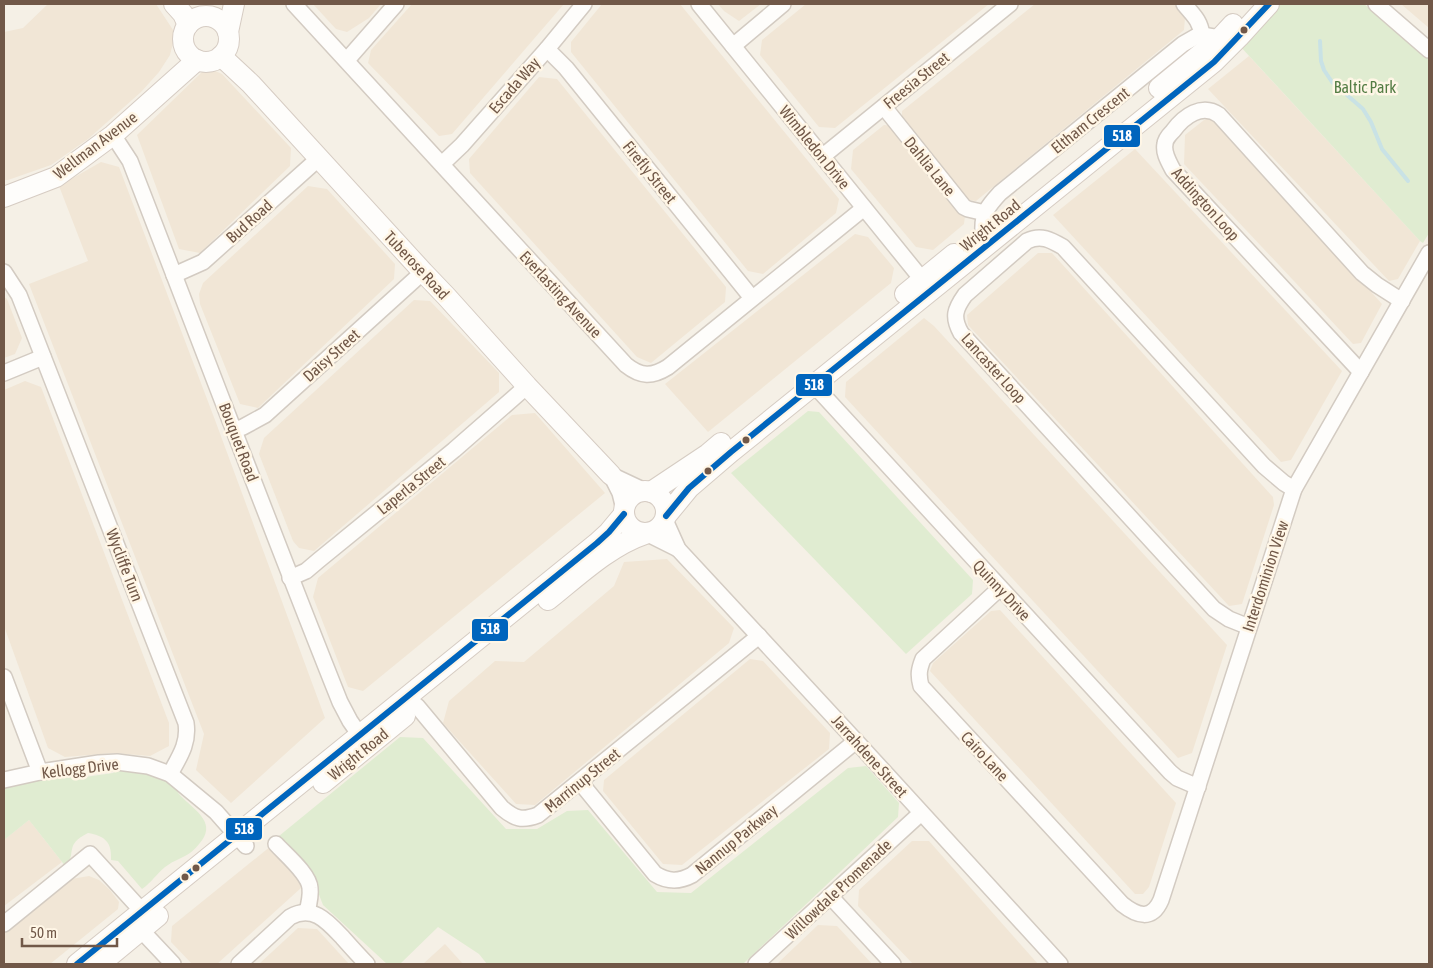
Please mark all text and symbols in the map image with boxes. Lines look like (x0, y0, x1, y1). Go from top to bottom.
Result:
unlabelled marker (1239, 25, 1249, 35)
street label: Freesia Street (879, 48, 953, 112)
street label: Escada Way (485, 53, 544, 117)
park label: Baltic Park (1334, 78, 1396, 96)
street label: Eltham Crescent (1047, 83, 1133, 157)
street label: Wimbledon Drive (776, 102, 854, 192)
street label: Wellman Avenue (50, 108, 140, 182)
line badge: 518 (1103, 124, 1141, 148)
text: 518 (1112, 128, 1132, 144)
street label: Dahlia Lane (901, 133, 959, 199)
street label: Firefly Street (619, 137, 681, 208)
street label: Addington Loop (1168, 164, 1243, 245)
street label: Wright Road (956, 195, 1024, 255)
street label: Bud Road (222, 196, 276, 246)
street label: Tuberose Road (381, 227, 453, 303)
street label: Everlasting Avenue (516, 247, 606, 342)
street label: Daisy Street (299, 325, 364, 386)
street label: Lancaster Loop (957, 329, 1030, 407)
line badge: 518 (795, 373, 833, 397)
text: 518 (804, 377, 824, 393)
street label: Bouquet Road (215, 400, 262, 484)
unlabelled marker (741, 435, 751, 445)
street label: Laperla Street (373, 452, 450, 519)
unlabelled marker (703, 466, 713, 476)
street label: Interdominion View (1239, 518, 1292, 634)
street label: Wycliffe Turn (102, 526, 147, 604)
street label: Quinny Drive (969, 556, 1035, 625)
line badge: 518 (471, 618, 509, 642)
text: 518 (480, 621, 500, 637)
street label: Jarrahdene Street (828, 711, 912, 801)
street label: Wright Road (324, 724, 392, 784)
street label: Cairo Lane (957, 727, 1013, 785)
street label: Marrinup Street (541, 744, 624, 817)
street label: Kellogg Drive (41, 754, 120, 783)
street label: Nannup Parkway (691, 800, 781, 878)
line badge: 518 (225, 817, 263, 841)
text: 518 (234, 821, 254, 837)
street label: Willowdale Promenade (781, 835, 895, 943)
unlabelled marker (191, 863, 201, 873)
unlabelled marker (180, 872, 190, 882)
scale bar (22, 916, 118, 948)
text: 50 m (30, 924, 57, 941)

